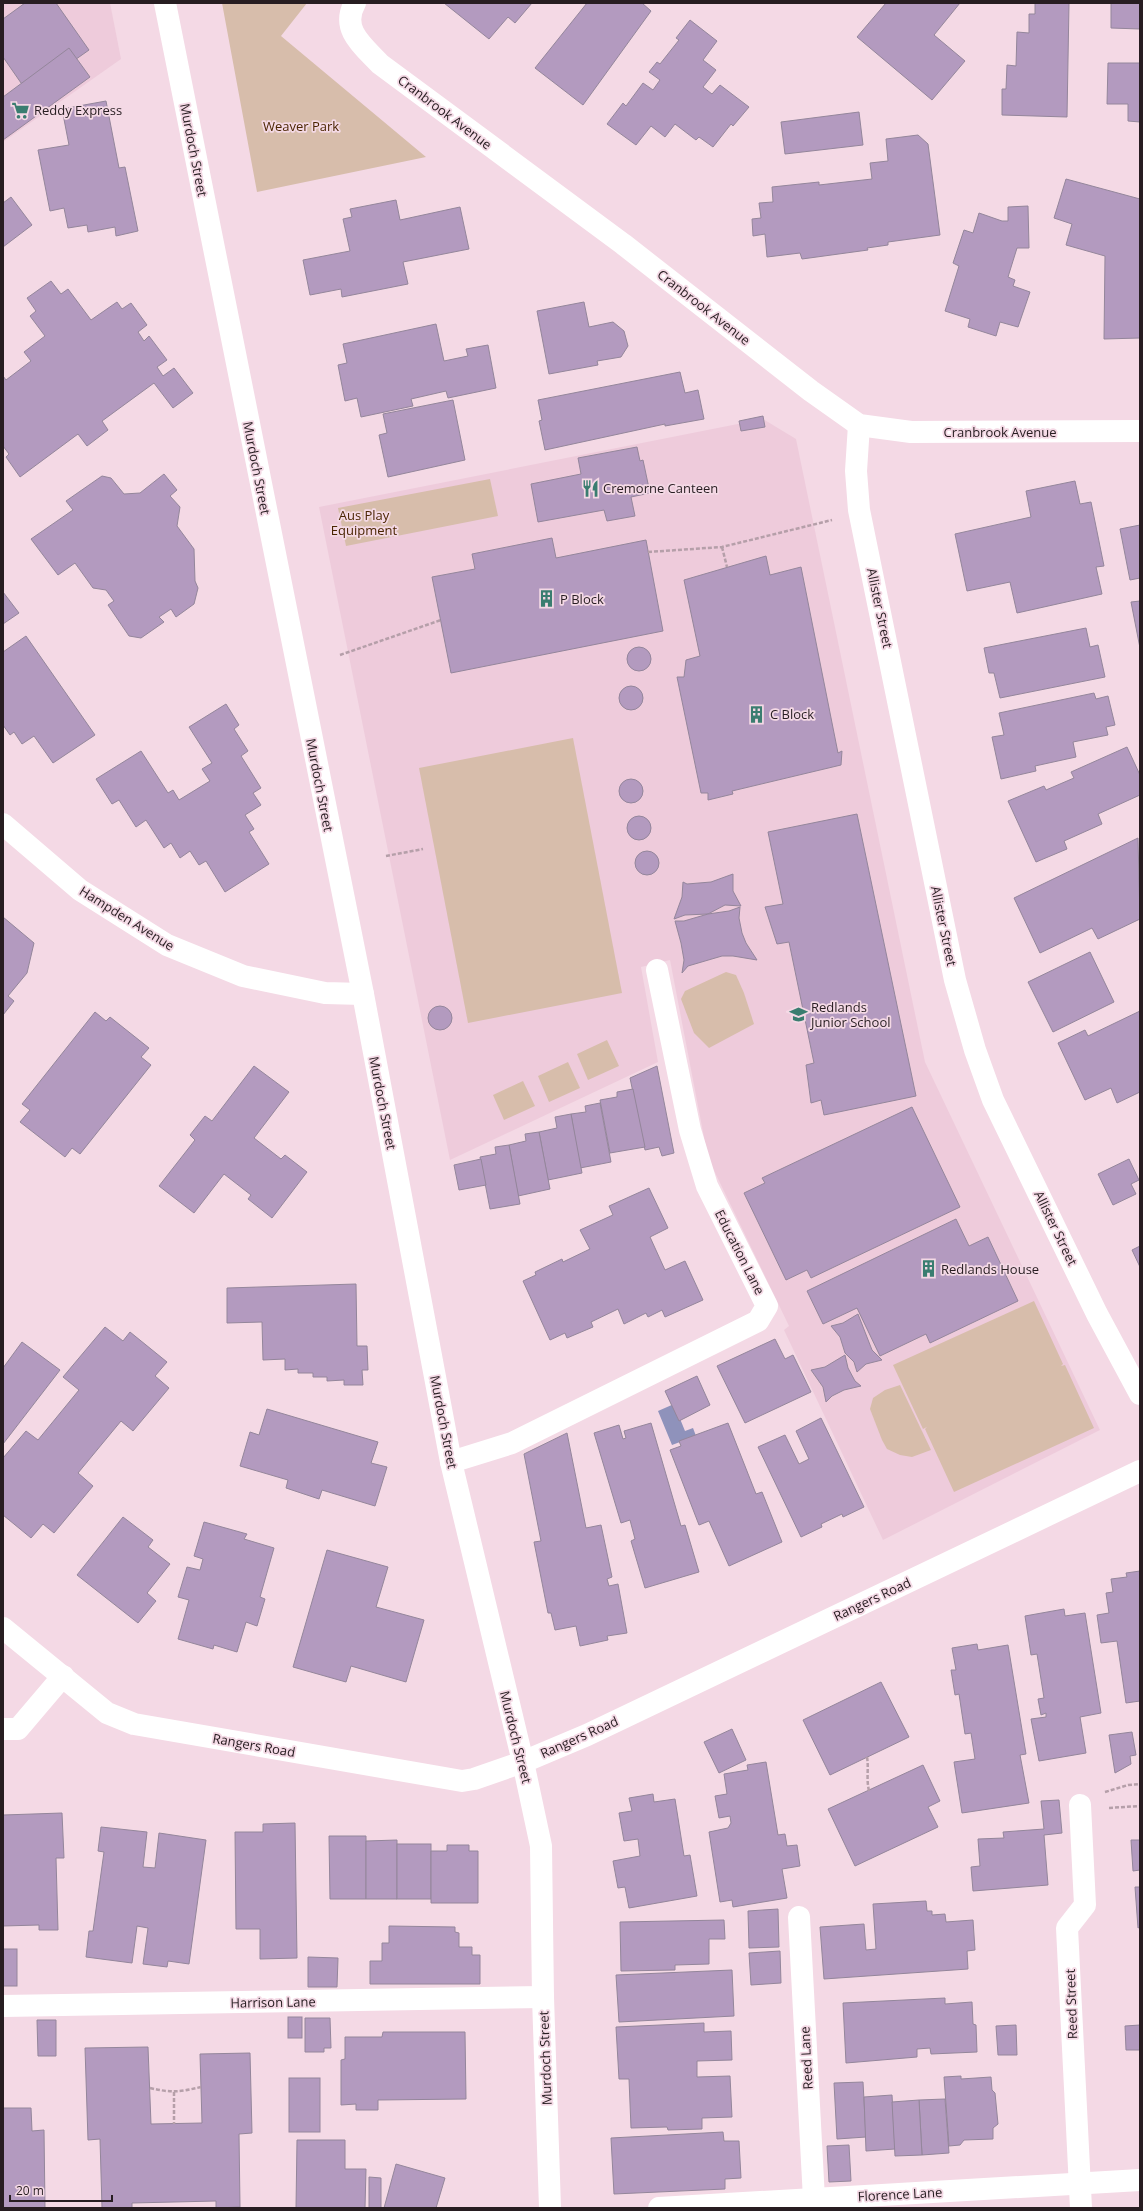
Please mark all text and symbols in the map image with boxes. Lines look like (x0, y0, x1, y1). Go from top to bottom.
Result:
street label: Cranbrook Avenue (394, 71, 496, 153)
supermarket icon: Reddy Express (11, 100, 31, 120)
place label: Reddy Express (34, 101, 122, 119)
street label: Murdoch Street (176, 102, 212, 199)
park label: Weaver Park (263, 117, 339, 135)
street label: Cranbrook Avenue (654, 265, 754, 349)
street label: Murdoch Street (239, 420, 275, 517)
street label: Cranbrook Avenue (943, 423, 1057, 441)
restaurant icon: Cremorne Canteen (580, 478, 600, 498)
place label: Cremorne Canteen (603, 479, 718, 497)
park label: Aus Play Equipment (331, 506, 398, 539)
street label: Allister Street (863, 566, 897, 650)
building icon: P Block (537, 589, 557, 609)
place label: P Block (560, 590, 604, 608)
building icon: C Block (747, 704, 767, 724)
place label: C Block (770, 705, 814, 723)
street label: Murdoch Street (302, 737, 338, 834)
street label: Hampden Avenue (76, 882, 178, 954)
street label: Allister Street (927, 884, 961, 968)
place label: Redlands Junior School (809, 998, 890, 1031)
school or university icon: Redlands Junior School (788, 1004, 808, 1024)
street label: Murdoch Street (365, 1055, 401, 1152)
street label: Allister Street (1030, 1188, 1082, 1269)
street label: Education Lane (711, 1206, 769, 1298)
building icon: Redlands House (918, 1259, 938, 1279)
place label: Redlands House (941, 1260, 1039, 1278)
street label: Murdoch Street (426, 1374, 462, 1471)
street label: Rangers Road (830, 1573, 914, 1625)
street label: Murdoch Street (496, 1689, 536, 1785)
street label: Rangers Road (537, 1712, 621, 1762)
street label: Rangers Road (211, 1729, 297, 1761)
street label: Reed Street (1061, 1968, 1081, 2039)
street label: Harrison Lane (230, 1992, 316, 2012)
street label: Murdoch Street (534, 2010, 556, 2106)
street label: Reed Lane (795, 2026, 817, 2090)
scale bar (10, 2177, 112, 2203)
text: 20 m (16, 2182, 44, 2199)
street label: Florence Lane (857, 2183, 943, 2205)

